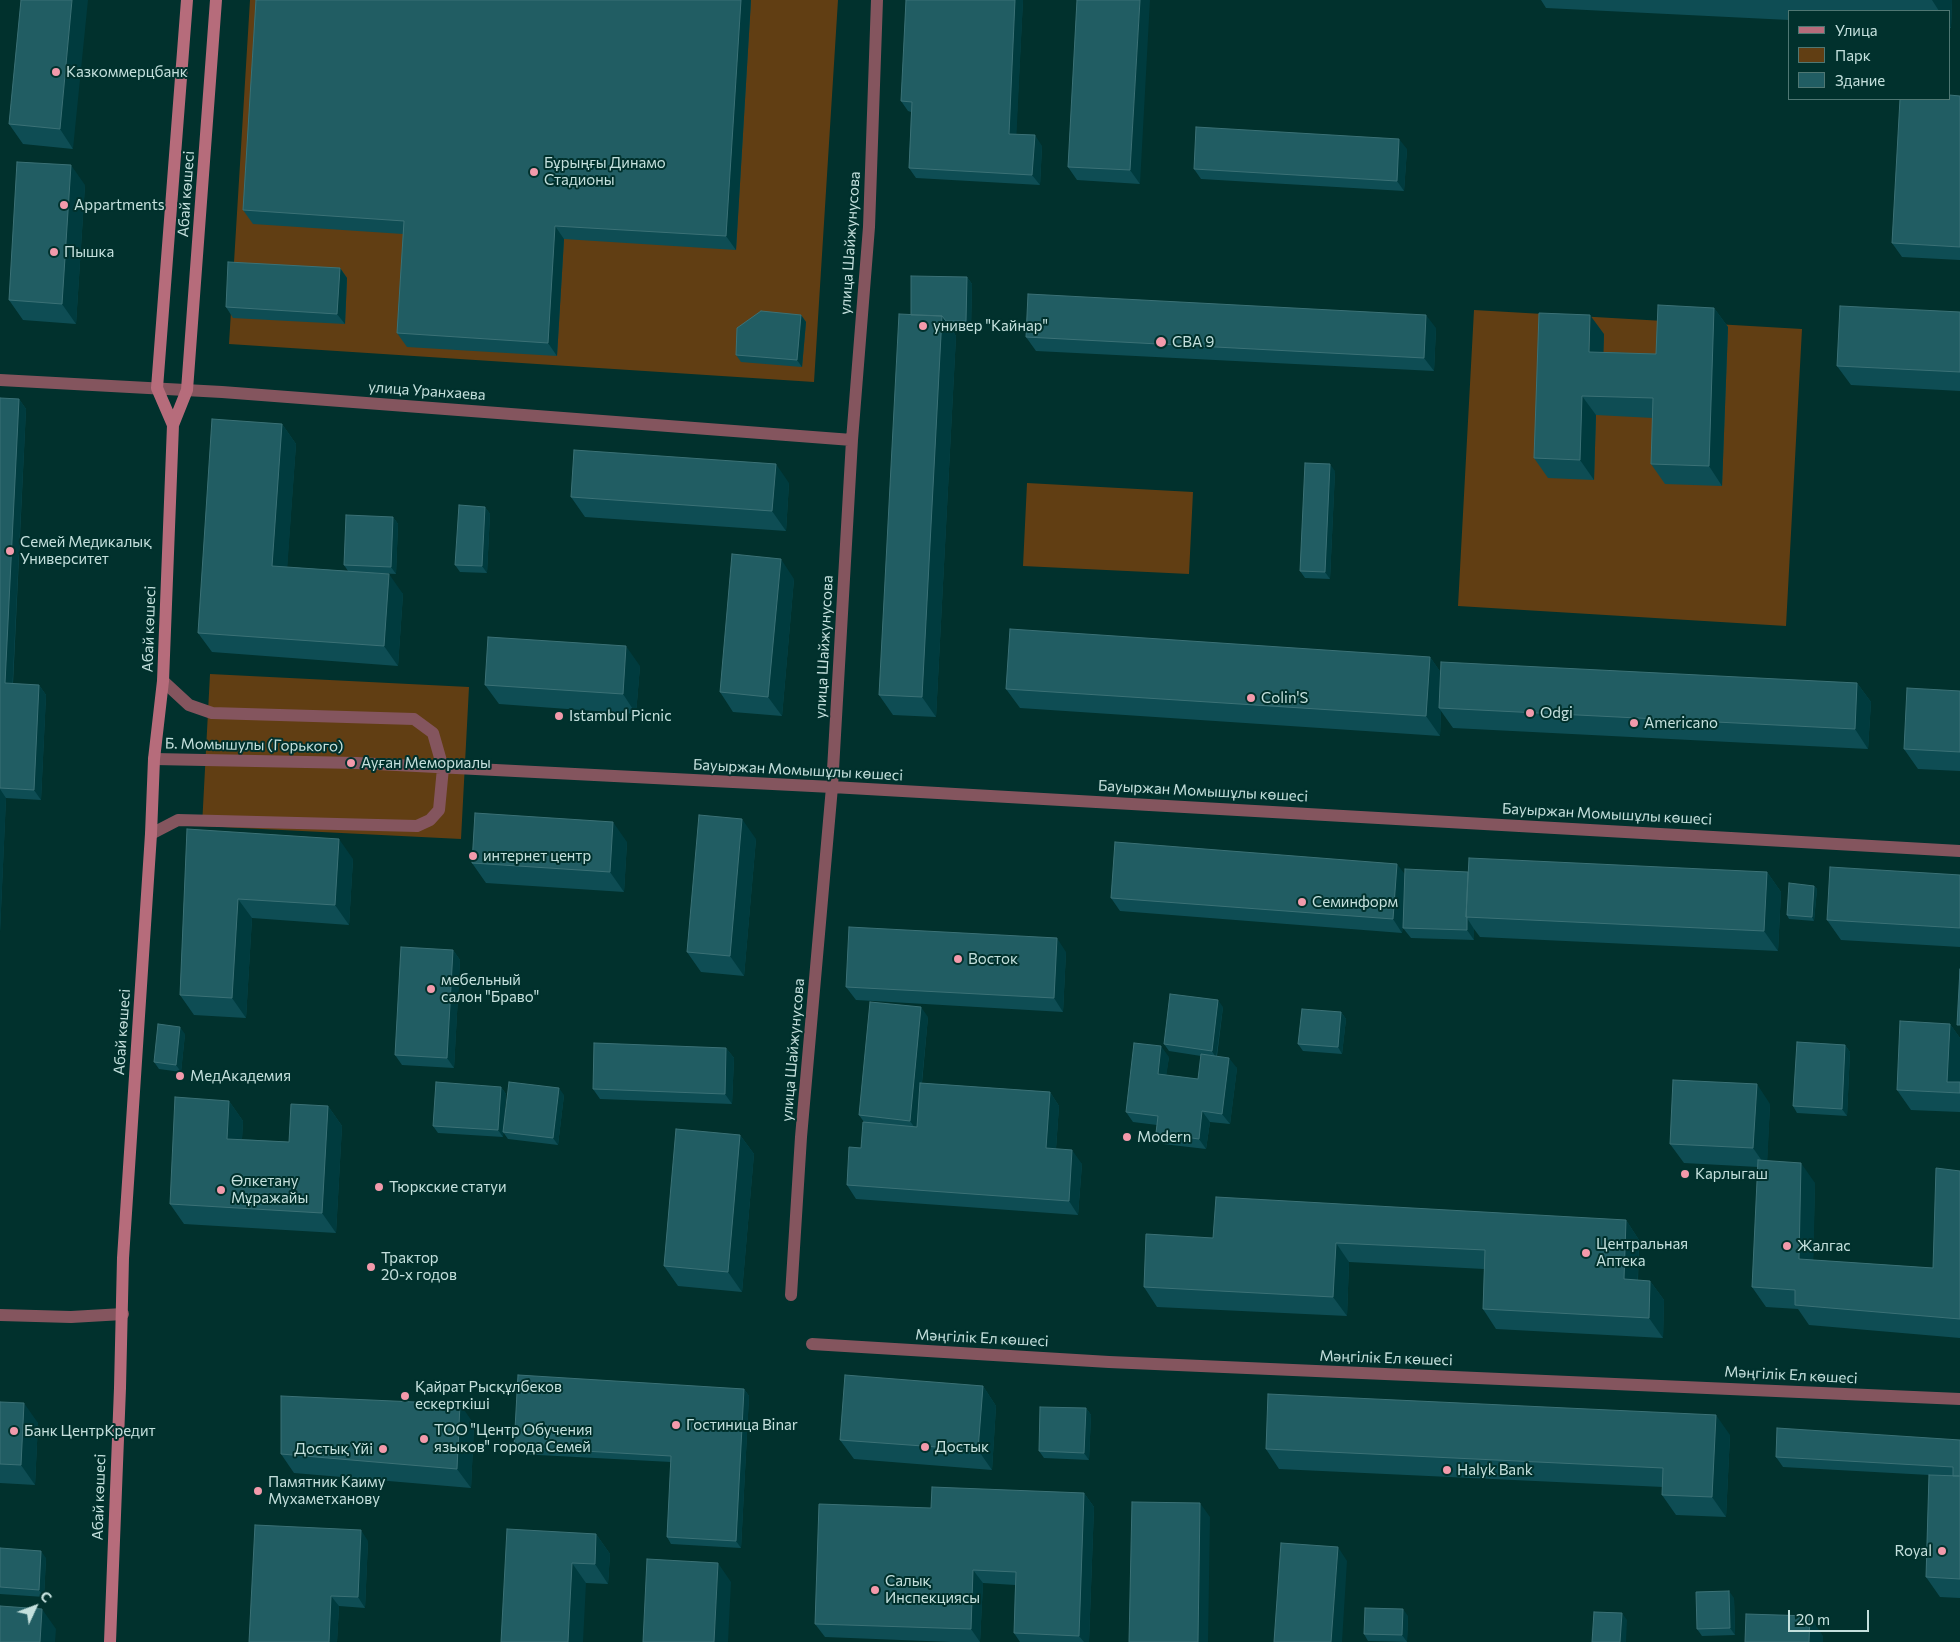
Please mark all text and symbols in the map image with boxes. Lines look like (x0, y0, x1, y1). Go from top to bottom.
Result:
legend (1788, 10, 1950, 100)
text: Улица (1835, 21, 1877, 39)
text: Парк (1835, 46, 1871, 64)
place label: Казкоммерцбанк (66, 63, 188, 81)
marker: Казкоммерцбанк (50, 66, 62, 78)
text: Здание (1835, 71, 1885, 89)
street label: Абай көшесі (174, 150, 198, 238)
place label: Бұрыңғы Динамо Стадионы (544, 154, 666, 189)
marker: Бұрыңғы Динамо Стадионы (528, 166, 540, 178)
street label: улица Шайжунусова (836, 171, 864, 315)
place label: Appartments (74, 196, 165, 214)
marker: Appartments (58, 199, 70, 211)
place label: Пышка (64, 243, 114, 261)
marker: Пышка (48, 246, 60, 258)
place label: универ "Кайнар" (933, 317, 1048, 335)
marker: универ "Кайнар" (917, 320, 929, 332)
place label: СВА 9 (1172, 333, 1214, 351)
marker: СВА 9 (1154, 335, 1168, 349)
street label: улица Уранхаева (368, 378, 486, 404)
place label: Семей Медикалық Университет (20, 533, 152, 568)
marker: Семей Медикалық Университет (4, 545, 16, 557)
street label: улица Шайжунусова (811, 575, 837, 719)
street label: Абай көшесі (138, 585, 160, 673)
place label: Colin'S (1261, 689, 1308, 707)
marker: Colin'S (1245, 692, 1257, 704)
place label: Odgi (1540, 704, 1573, 722)
place label: Istambul Picnic (569, 707, 672, 725)
marker: Odgi (1524, 707, 1536, 719)
marker: Istambul Picnic (553, 710, 565, 722)
place label: Americano (1644, 714, 1718, 732)
marker: Americano (1628, 717, 1640, 729)
street label: Б. Момышулы (Горького) (165, 734, 343, 756)
place label: Ауған Мемориалы (361, 754, 491, 772)
street label: Бауыржан Момышұлы көшесі (693, 756, 903, 784)
marker: Ауған Мемориалы (345, 757, 357, 769)
street label: Бауыржан Момышұлы көшесі (1098, 777, 1308, 805)
street label: Бауыржан Момышұлы көшесі (1502, 800, 1712, 828)
place label: интернет центр (483, 847, 591, 865)
marker: интернет центр (467, 850, 479, 862)
place label: Семинформ (1312, 893, 1398, 911)
marker: Семинформ (1296, 896, 1308, 908)
place label: Восток (968, 950, 1018, 968)
marker: Восток (952, 953, 964, 965)
place label: мебельный салон "Браво" (441, 971, 539, 1006)
street label: улица Шайжунусова (778, 978, 808, 1122)
marker: мебельный салон "Браво" (425, 983, 437, 995)
street label: Абай көшесі (110, 988, 134, 1076)
place label: МедАкадемия (190, 1067, 291, 1085)
marker: МедАкадемия (174, 1070, 186, 1082)
place label: Modern (1137, 1128, 1191, 1146)
marker: Modern (1121, 1131, 1133, 1143)
place label: Карлыгаш (1695, 1165, 1768, 1183)
marker: Карлыгаш (1679, 1168, 1691, 1180)
place label: Өлкетану Мұражайы (231, 1172, 308, 1207)
place label: Тюркские статуи (389, 1178, 507, 1196)
marker: Тюркские статуи (373, 1181, 385, 1193)
marker: Өлкетану Мұражайы (215, 1184, 227, 1196)
place label: Центральная Аптека (1596, 1235, 1688, 1270)
place label: Жалгас (1797, 1237, 1851, 1255)
marker: Жалгас (1781, 1240, 1793, 1252)
marker: Центральная Аптека (1580, 1247, 1592, 1259)
place label: Трактор 20-х годов (381, 1249, 457, 1284)
marker: Трактор 20-х годов (365, 1261, 377, 1273)
street label: Мәңгілік Ел көшесі (915, 1326, 1049, 1350)
street label: Мәңгілік Ел көшесі (1319, 1347, 1453, 1369)
street label: Мәңгілік Ел көшесі (1724, 1363, 1858, 1387)
place label: Қайрат Рысқұлбеков ескерткіші (415, 1378, 562, 1413)
marker: Қайрат Рысқұлбеков ескерткіші (399, 1390, 411, 1402)
place label: Гостиница Binar (686, 1416, 798, 1434)
marker: Гостиница Binar (670, 1419, 682, 1431)
place label: ТОО "Центр Обучения языков" города Семей (434, 1421, 592, 1456)
place label: Банк ЦентрКредит (24, 1422, 156, 1440)
marker: Банк ЦентрКредит (8, 1425, 20, 1437)
marker: ТОО "Центр Обучения языков" города Семей (418, 1433, 430, 1445)
place label: Достык (935, 1438, 989, 1456)
place label: Достық Үйі (294, 1440, 373, 1458)
marker: Достык (919, 1441, 931, 1453)
marker: Достық Үйі (377, 1443, 389, 1455)
street label: Абай көшесі (88, 1453, 110, 1541)
place label: Halyk Bank (1457, 1461, 1533, 1479)
marker: Halyk Bank (1441, 1464, 1453, 1476)
place label: Памятник Каиму Мухаметханову (268, 1473, 385, 1508)
marker: Памятник Каиму Мухаметханову (252, 1485, 264, 1497)
place label: Royal (1894, 1542, 1932, 1560)
marker: Royal (1936, 1545, 1948, 1557)
place label: Салық Инспекциясы (885, 1572, 980, 1607)
north arrow (10, 1582, 60, 1632)
marker: Салық Инспекциясы (869, 1584, 881, 1596)
text: С (37, 1587, 56, 1606)
scale bar (1790, 1600, 1871, 1632)
text: 20 m (1796, 1610, 1830, 1628)

